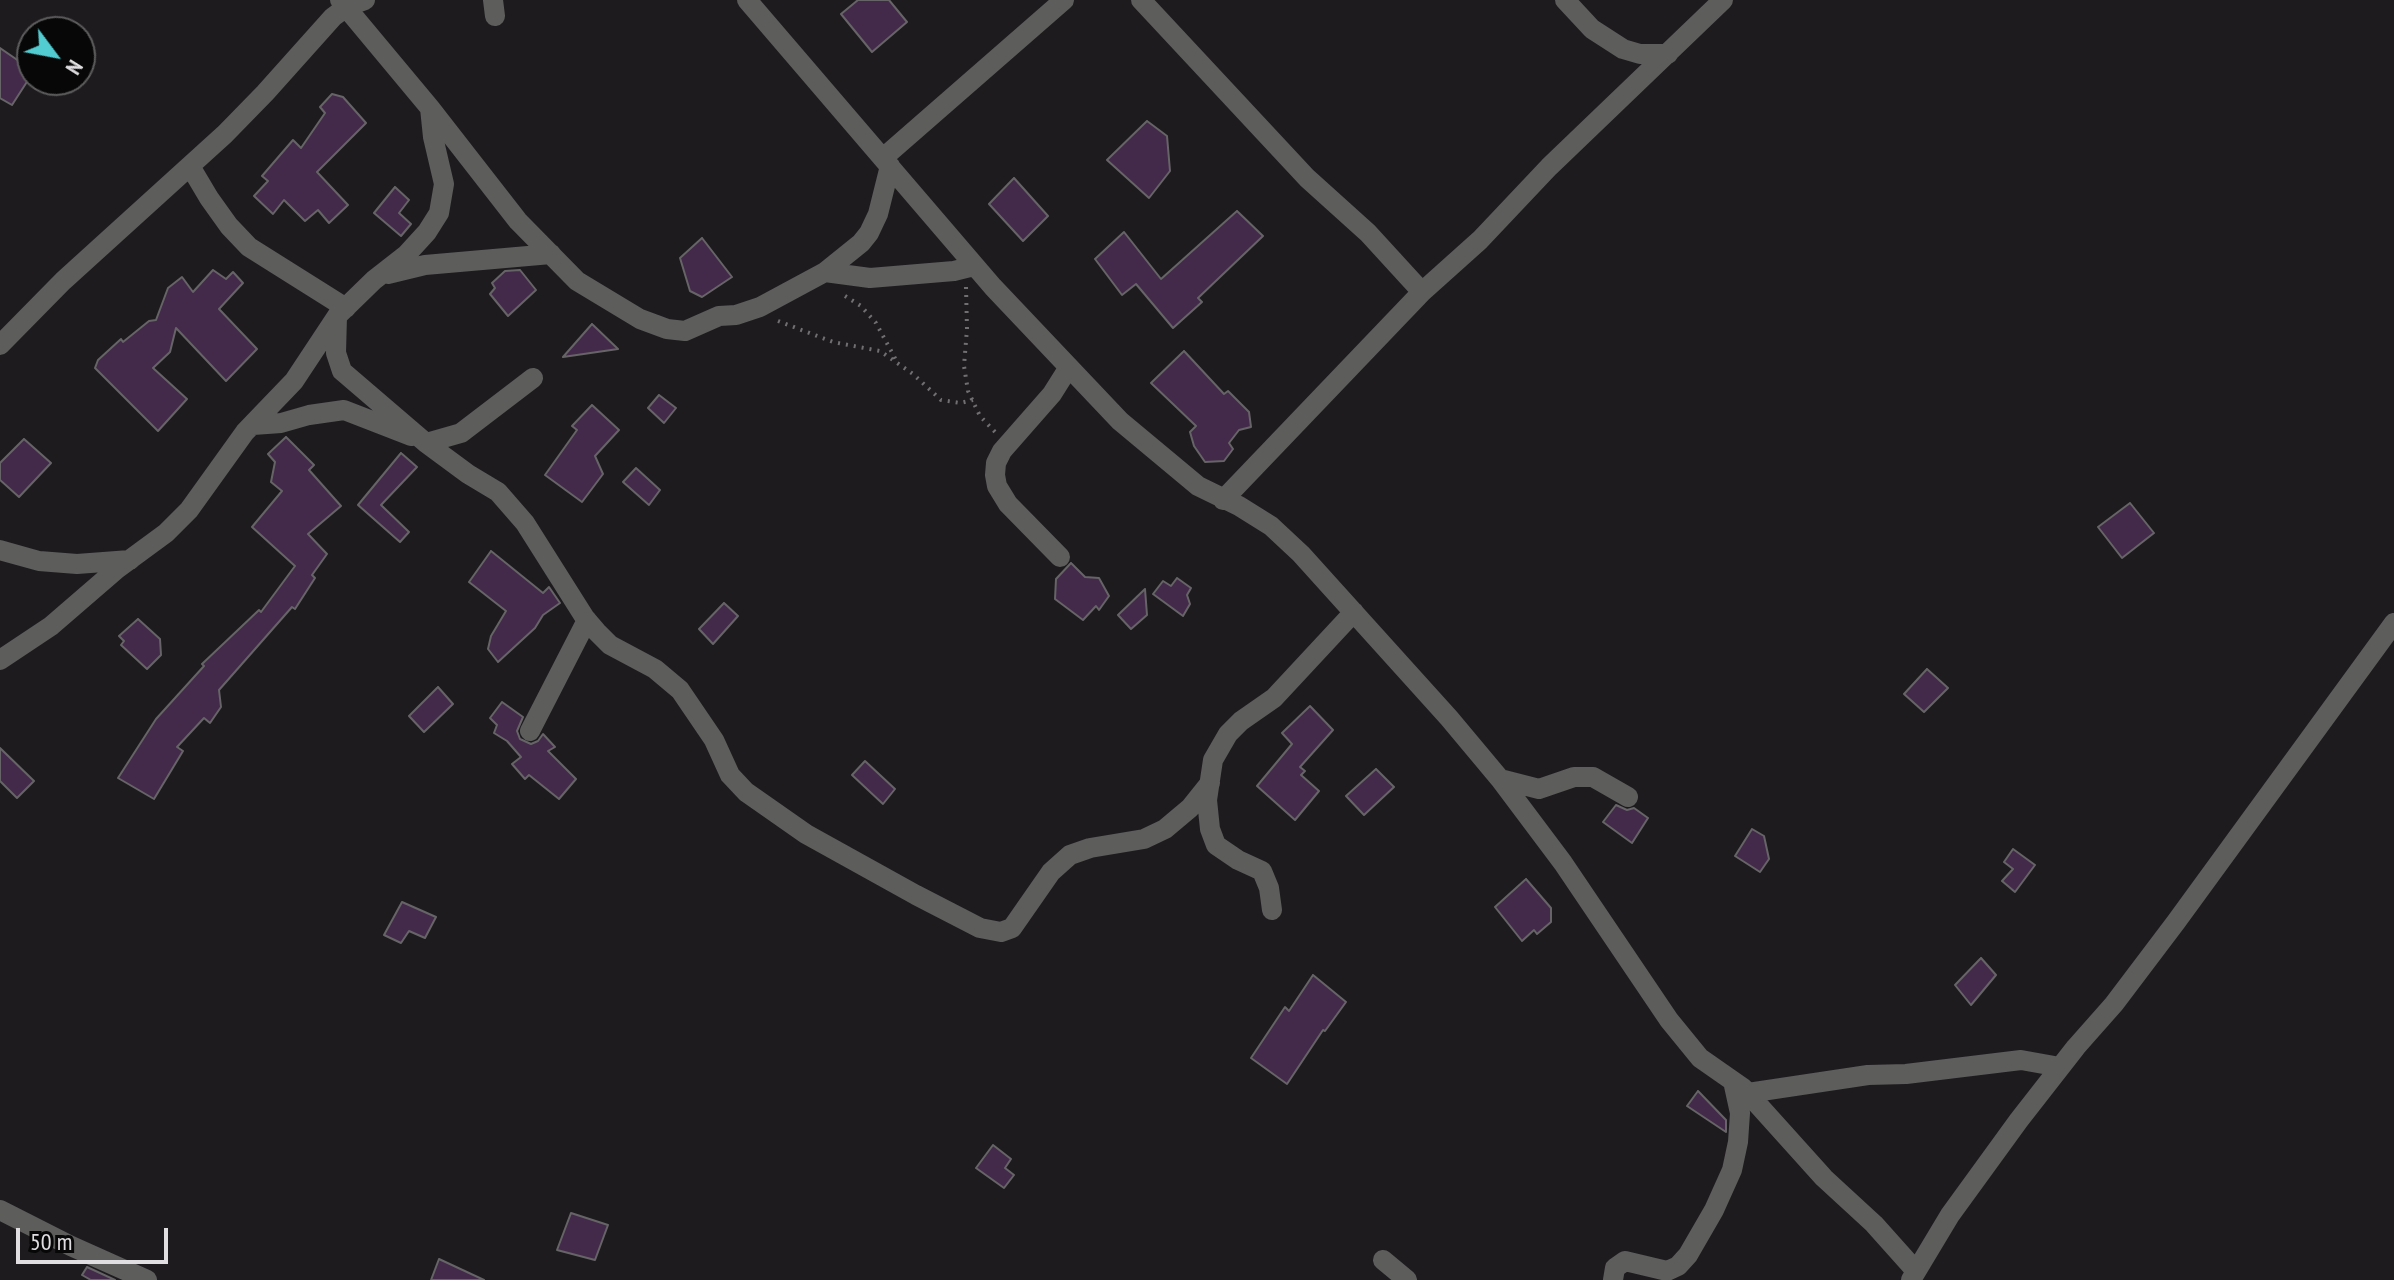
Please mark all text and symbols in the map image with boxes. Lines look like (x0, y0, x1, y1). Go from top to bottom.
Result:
north arrow (16, 16, 96, 96)
text: N (60, 55, 90, 80)
scale bar (20, 1212, 172, 1262)
text: 50 m (30, 1226, 72, 1257)

